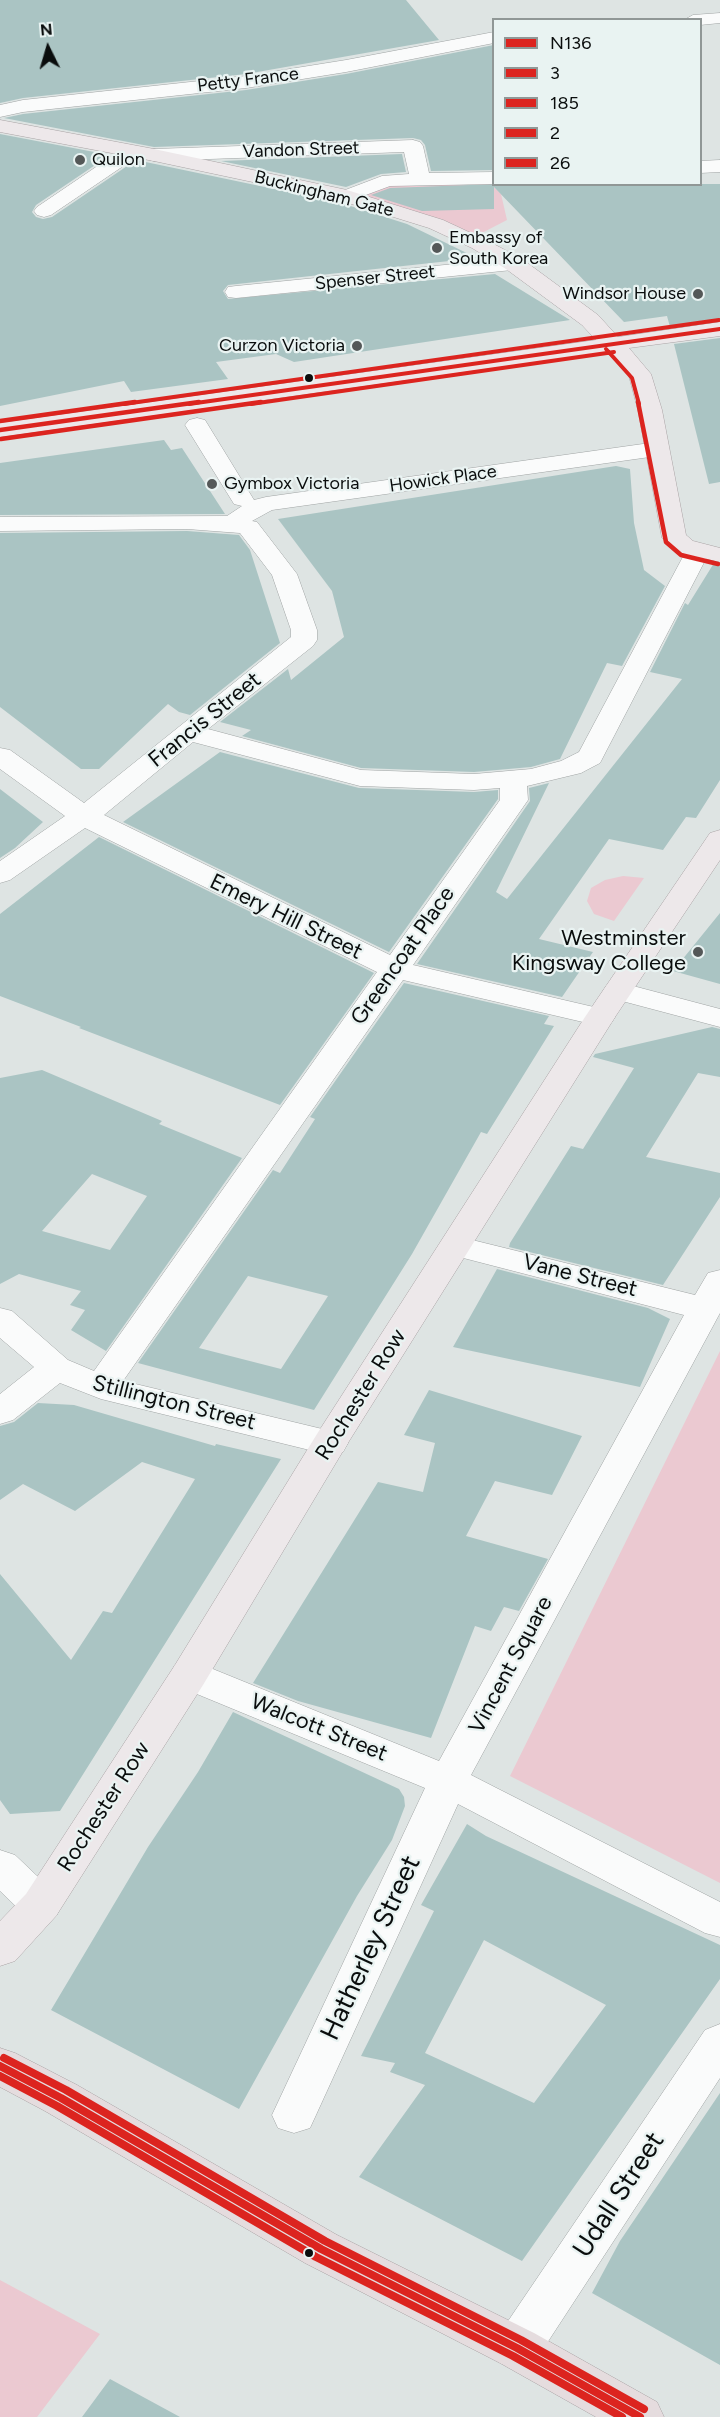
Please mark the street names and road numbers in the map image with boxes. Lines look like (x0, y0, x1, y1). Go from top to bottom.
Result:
street label: Petty France (196, 63, 300, 97)
street label: Vandon Street (242, 137, 360, 163)
street label: Buckingham Gate (252, 166, 396, 222)
street label: Spenser Street (314, 261, 436, 295)
street label: Howick Place (388, 461, 498, 497)
street label: Francis Street (143, 667, 267, 773)
street label: Emery Hill Street (205, 869, 367, 965)
street label: Greencoat Place (345, 882, 461, 1030)
street label: Vane Street (520, 1249, 640, 1303)
street label: Rochester Row (310, 1325, 412, 1465)
street label: Stillington Street (90, 1370, 258, 1436)
street label: Vincent Square (464, 1592, 558, 1738)
street label: Walcott Street (247, 1689, 391, 1767)
street label: Rochester Row (52, 1737, 156, 1877)
street label: Hatherley Street (314, 1851, 428, 2045)
street label: Udall Street (567, 2126, 671, 2264)

